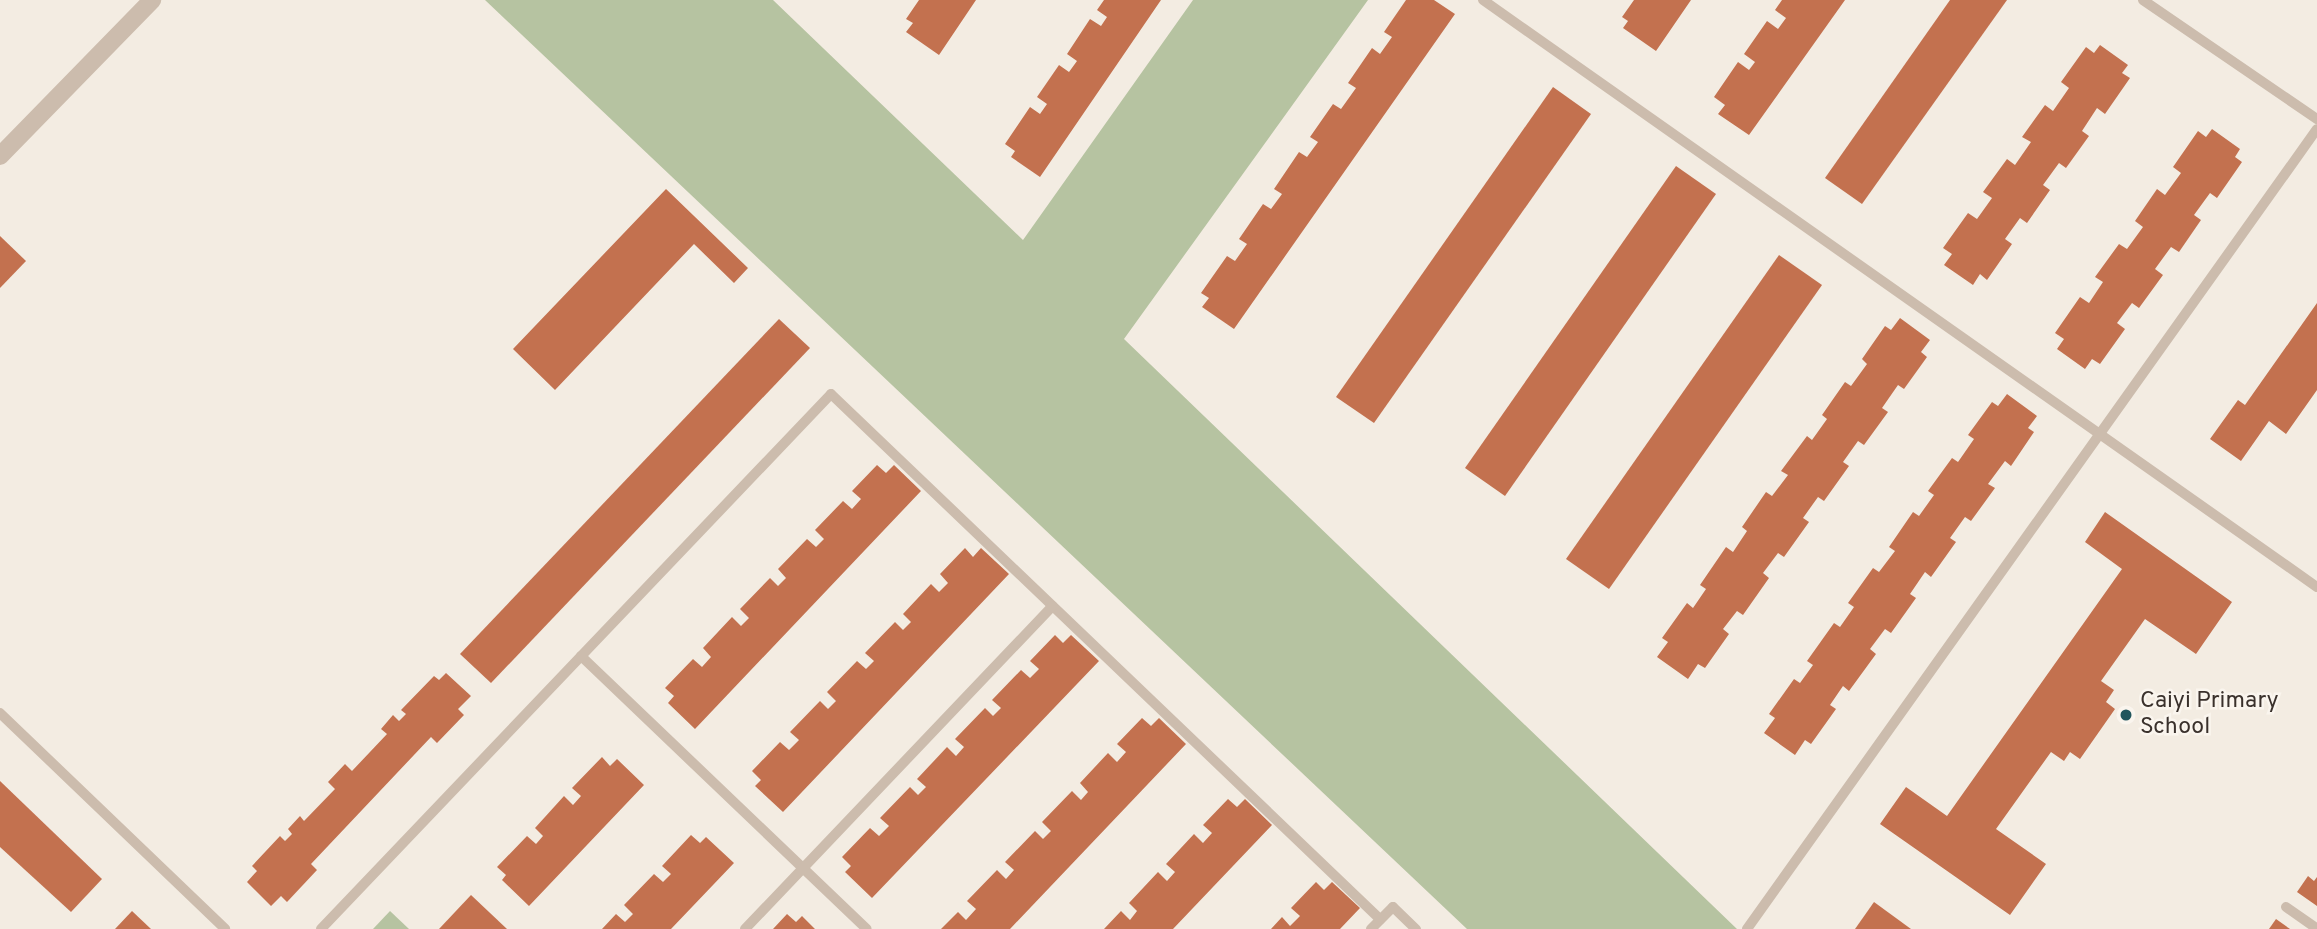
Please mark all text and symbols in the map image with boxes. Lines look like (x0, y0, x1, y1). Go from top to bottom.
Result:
place label: Caiyi Primary School (2140, 688, 2279, 742)
marker: Caiyi Primary School (2118, 707, 2134, 723)

